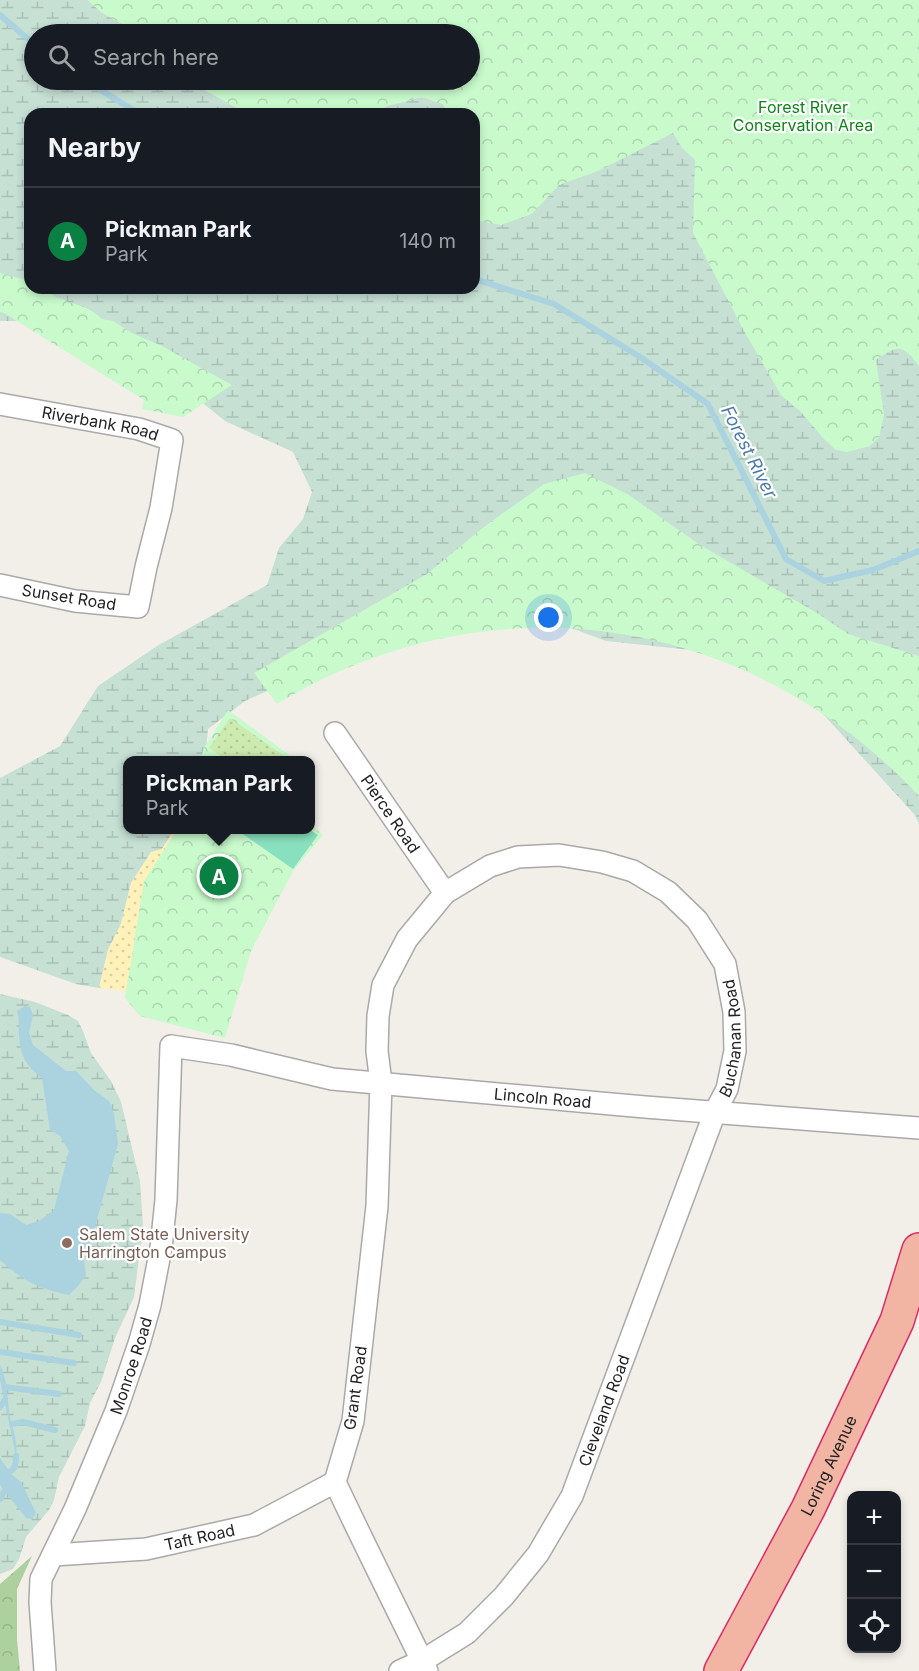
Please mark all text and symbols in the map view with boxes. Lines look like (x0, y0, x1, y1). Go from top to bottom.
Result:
search box (24, 24, 480, 90)
icon: search (45, 41, 78, 74)
text: Search here (93, 44, 219, 70)
park label: Forest River Conservation Area (733, 97, 873, 135)
text: Nearby (48, 132, 141, 163)
text: Pickman Park (105, 216, 252, 242)
text: A (60, 229, 75, 253)
text: 140 m (399, 229, 456, 253)
text: Park (105, 242, 148, 266)
street label: Riverbank Road (40, 402, 161, 445)
water label: Forest River (717, 402, 782, 503)
street label: Sunset Road (20, 580, 118, 614)
your location (534, 603, 563, 632)
popup (123, 756, 315, 834)
text: Pickman Park (146, 770, 292, 796)
street label: Pierce Road (357, 771, 424, 857)
text: Park (146, 796, 189, 820)
pin: A (200, 854, 238, 898)
street label: Buchanan Road (715, 978, 745, 1100)
street label: Lincoln Road (493, 1084, 592, 1112)
place label: Salem State University Harrington Campus (79, 1224, 250, 1262)
marker: Salem State University Harrington Campus (60, 1236, 74, 1250)
street label: Monroe Road (106, 1315, 156, 1417)
street label: Grant Road (339, 1345, 371, 1431)
street label: Cleveland Road (574, 1352, 634, 1469)
street label: Loring Avenue (796, 1412, 861, 1519)
map controls (847, 1491, 901, 1653)
button: + (847, 1491, 901, 1545)
street label: Taft Road (162, 1520, 237, 1555)
button: − (847, 1545, 901, 1599)
button: locate (847, 1599, 901, 1653)

